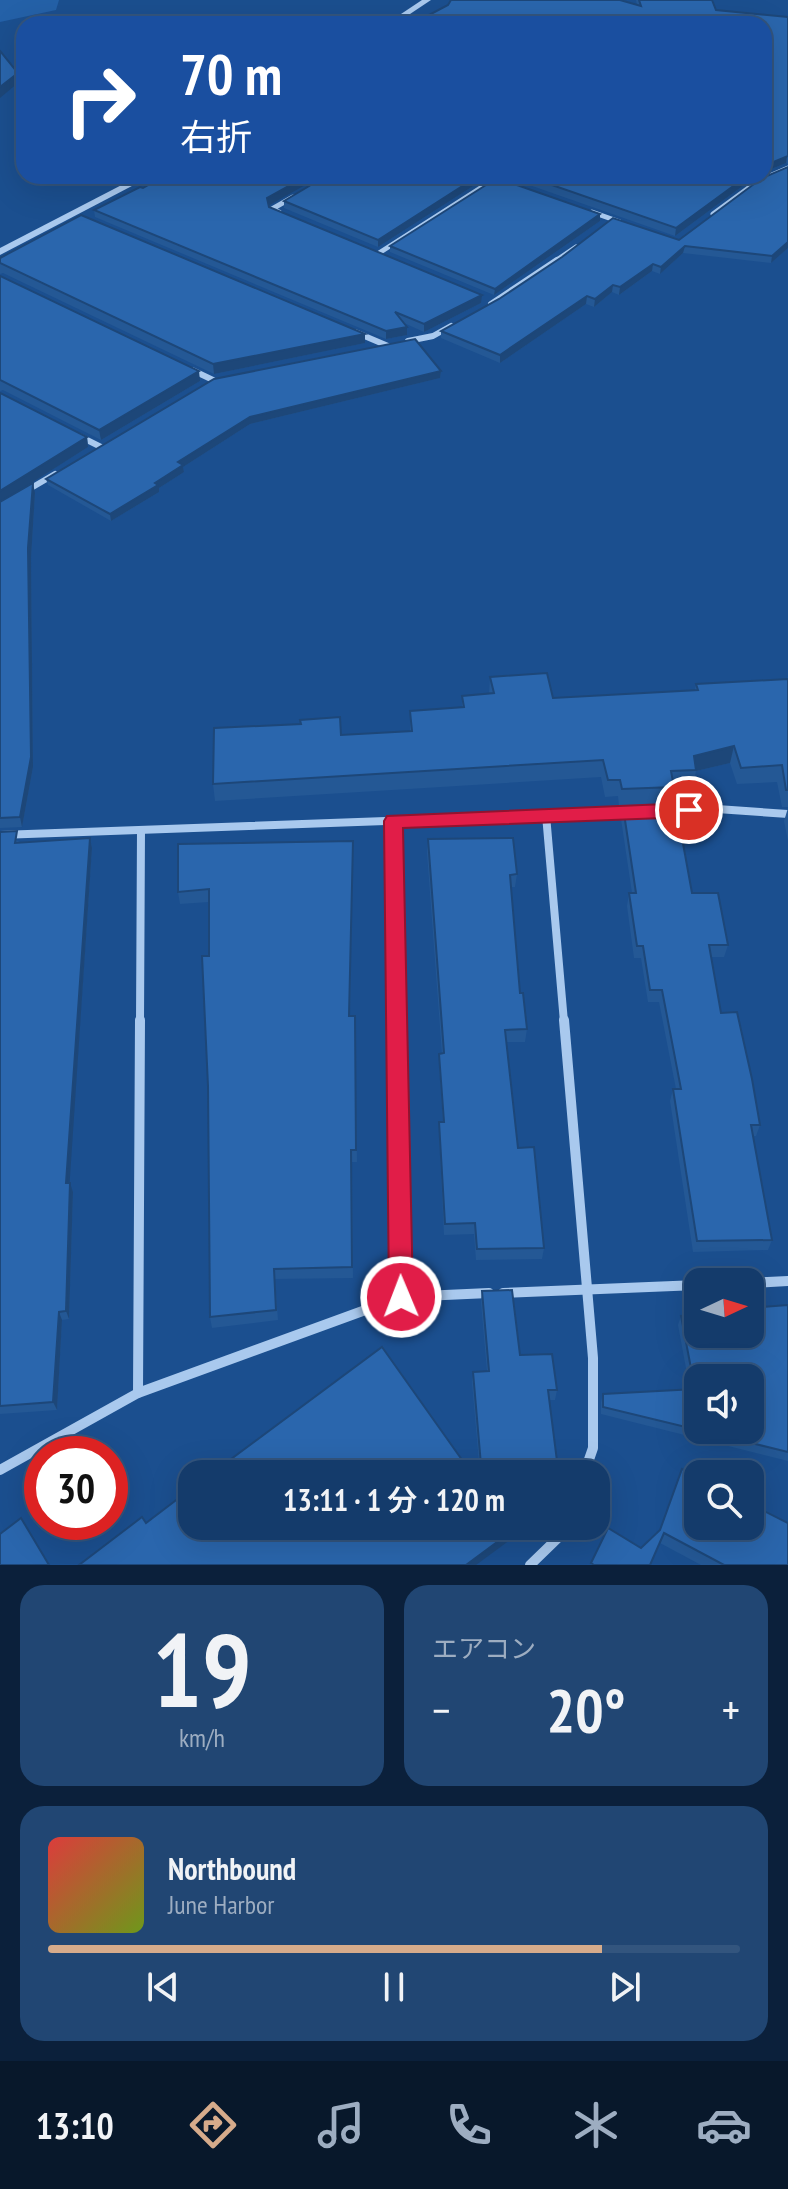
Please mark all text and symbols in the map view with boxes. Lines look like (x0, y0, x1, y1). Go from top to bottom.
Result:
text: 70 m (180, 38, 282, 110)
icon: right (48, 48, 152, 152)
text: 右折 (180, 113, 252, 160)
pin (655, 776, 723, 844)
icon: arrive (667, 788, 711, 832)
position arrow (359, 1255, 443, 1339)
north arrow (684, 1268, 764, 1348)
map controls (684, 1268, 764, 1540)
button: sound (684, 1364, 764, 1444)
speed limit sign: 30 (24, 1436, 128, 1540)
button: search (684, 1460, 764, 1540)
text: 13:11 · 1 分 · 120 m (283, 1480, 505, 1519)
text: 19 (152, 1601, 252, 1736)
text: エアコン (432, 1632, 536, 1665)
text: 20° (546, 1671, 626, 1749)
text: − (432, 1681, 450, 1738)
text: + (722, 1681, 740, 1738)
text: km/h (179, 1721, 225, 1754)
text: Northbound (168, 1849, 296, 1888)
text: June Harbor (168, 1888, 274, 1921)
icon: previous (141, 1965, 185, 2009)
icon: pause (372, 1965, 416, 2009)
icon: next (603, 1965, 647, 2009)
icon: directions (185, 2097, 241, 2153)
icon: music (313, 2097, 369, 2153)
icon: phone (441, 2097, 497, 2153)
icon: climate (568, 2097, 624, 2153)
icon: car (696, 2097, 752, 2153)
text: 13:10 (36, 2102, 114, 2149)

